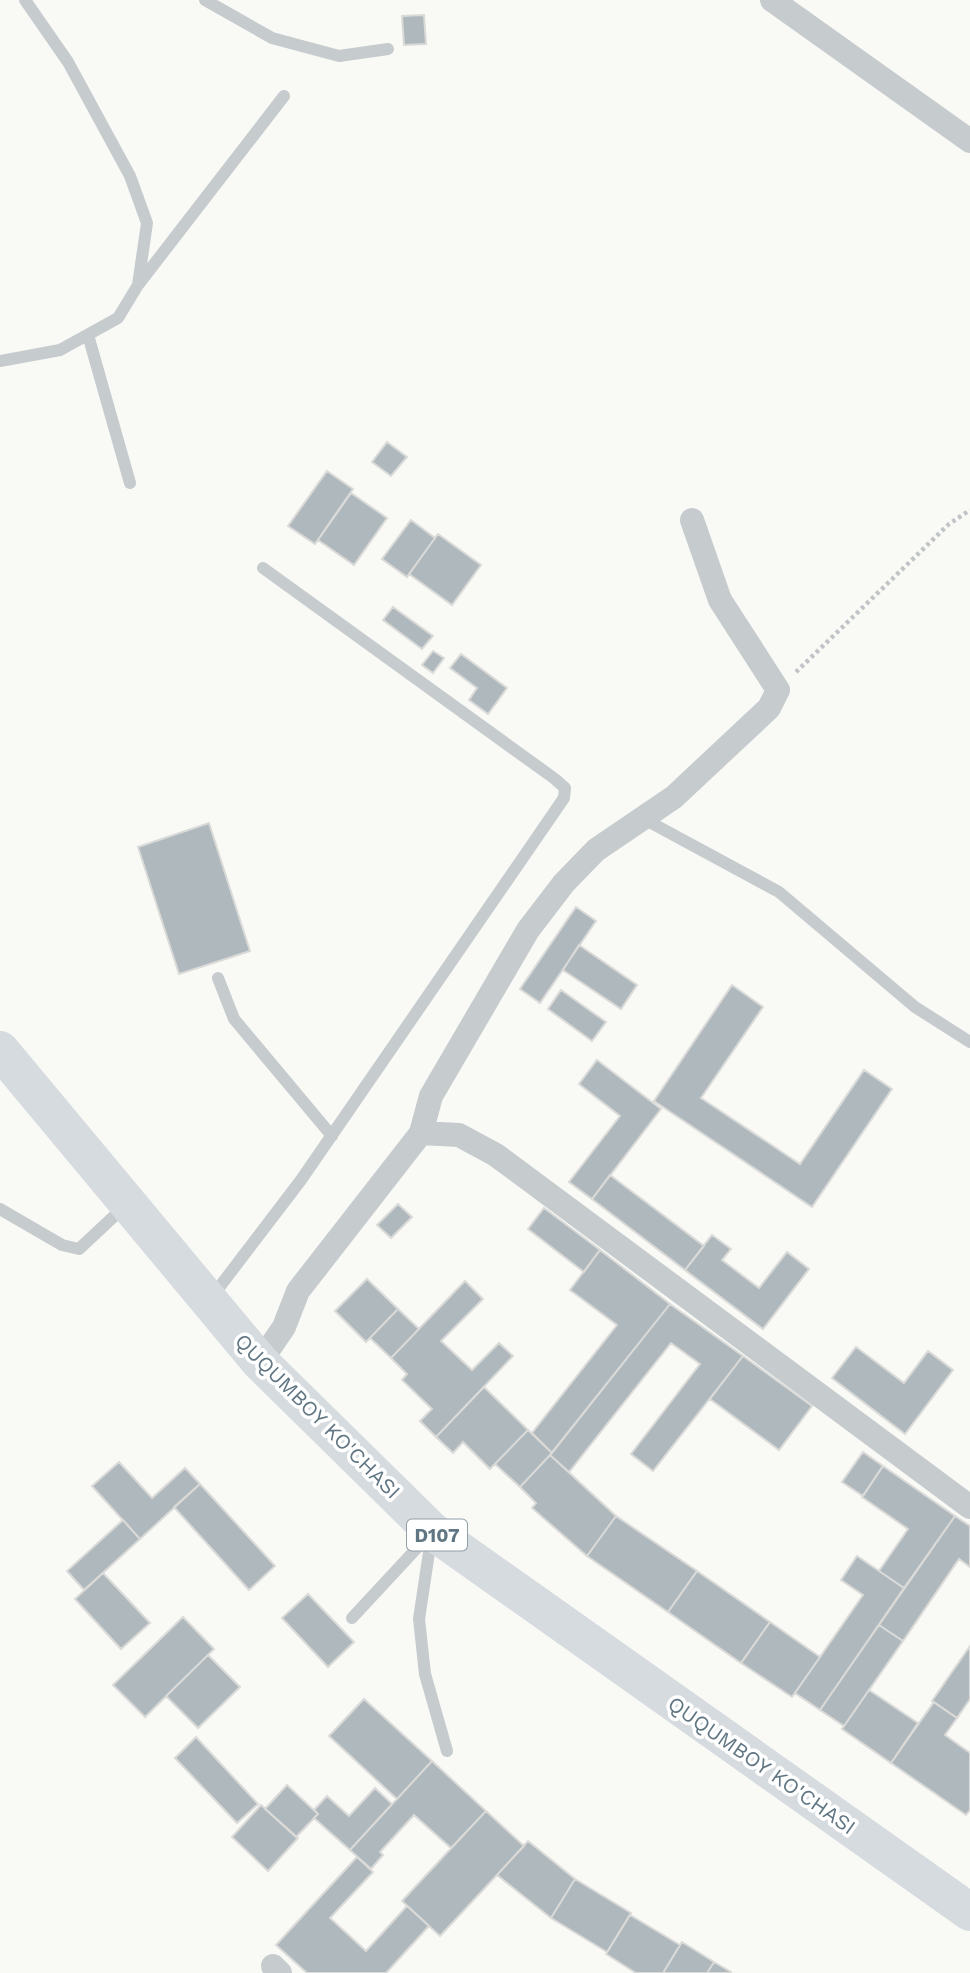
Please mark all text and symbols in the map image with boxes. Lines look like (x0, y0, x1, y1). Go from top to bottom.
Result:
street label: QUQUMBOY KO'CHASI (230, 1328, 406, 1504)
road number: D107 (407, 1520, 467, 1550)
street label: QUQUMBOY KO'CHASI (663, 1691, 861, 1839)

